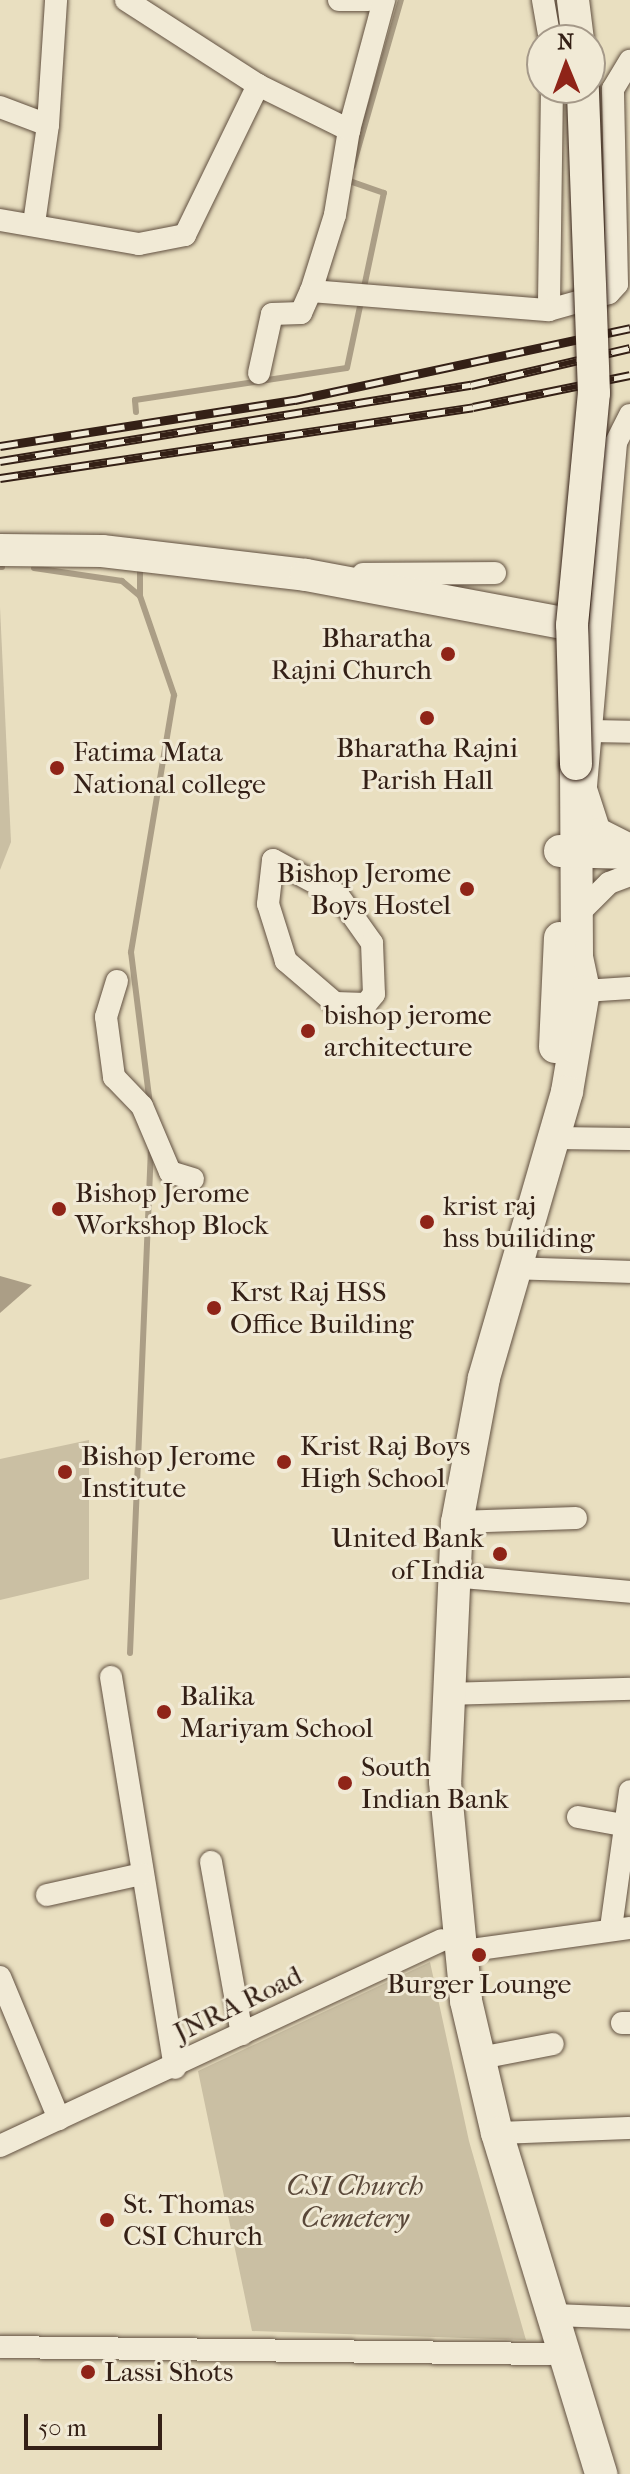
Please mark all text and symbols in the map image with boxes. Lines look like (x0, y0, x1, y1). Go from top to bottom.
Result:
north arrow (526, 24, 606, 104)
text: N (557, 29, 574, 55)
place label: Bharatha Rajni Church (271, 621, 432, 687)
marker: Bharatha Rajni Church (439, 645, 457, 663)
marker: Bharatha Rajni Parish Hall (418, 709, 436, 727)
place label: Bharatha Rajni Parish Hall (336, 731, 518, 797)
place label: Fatima Mata National college (73, 735, 266, 801)
marker: Fatima Mata National college (48, 759, 66, 777)
place label: Bishop Jerome Boys Hostel (277, 856, 451, 922)
marker: Bishop Jerome Boys Hostel (458, 880, 476, 898)
place label: bishop jerome architecture (324, 998, 492, 1064)
marker: bishop jerome architecture (299, 1022, 317, 1040)
place label: Bishop Jerome Workshop Block (75, 1176, 268, 1242)
place label: krist raj hss builiding (443, 1189, 595, 1255)
marker: Bishop Jerome Workshop Block (50, 1200, 68, 1218)
marker: krist raj hss builiding (418, 1213, 436, 1231)
place label: Krst Raj HSS Office Building (230, 1275, 413, 1341)
marker: Krst Raj HSS Office Building (205, 1299, 223, 1317)
place label: Krist Raj Boys High School (300, 1429, 470, 1495)
place label: Bishop Jerome Institute (81, 1439, 255, 1505)
marker: Krist Raj Boys High School (275, 1453, 293, 1471)
marker: Bishop Jerome Institute (56, 1463, 74, 1481)
place label: United Bank of India (331, 1521, 484, 1587)
marker: United Bank of India (491, 1545, 509, 1563)
place label: Balika Mariyam School (180, 1679, 373, 1745)
marker: Balika Mariyam School (155, 1703, 173, 1721)
place label: South Indian Bank (361, 1750, 509, 1816)
marker: South Indian Bank (336, 1774, 354, 1792)
marker: Burger Lounge (470, 1946, 488, 1964)
street label: JNRA Road (168, 1959, 308, 2049)
place label: Burger Lounge (387, 1967, 571, 2001)
park label: CSI Church Cemetery (287, 2169, 423, 2235)
place label: St. Thomas CSI Church (123, 2187, 263, 2253)
marker: St. Thomas CSI Church (98, 2211, 116, 2229)
place label: Lassi Shots (104, 2355, 233, 2389)
marker: Lassi Shots (79, 2363, 97, 2381)
scale bar (28, 2398, 166, 2448)
text: 50 m (38, 2414, 87, 2442)

